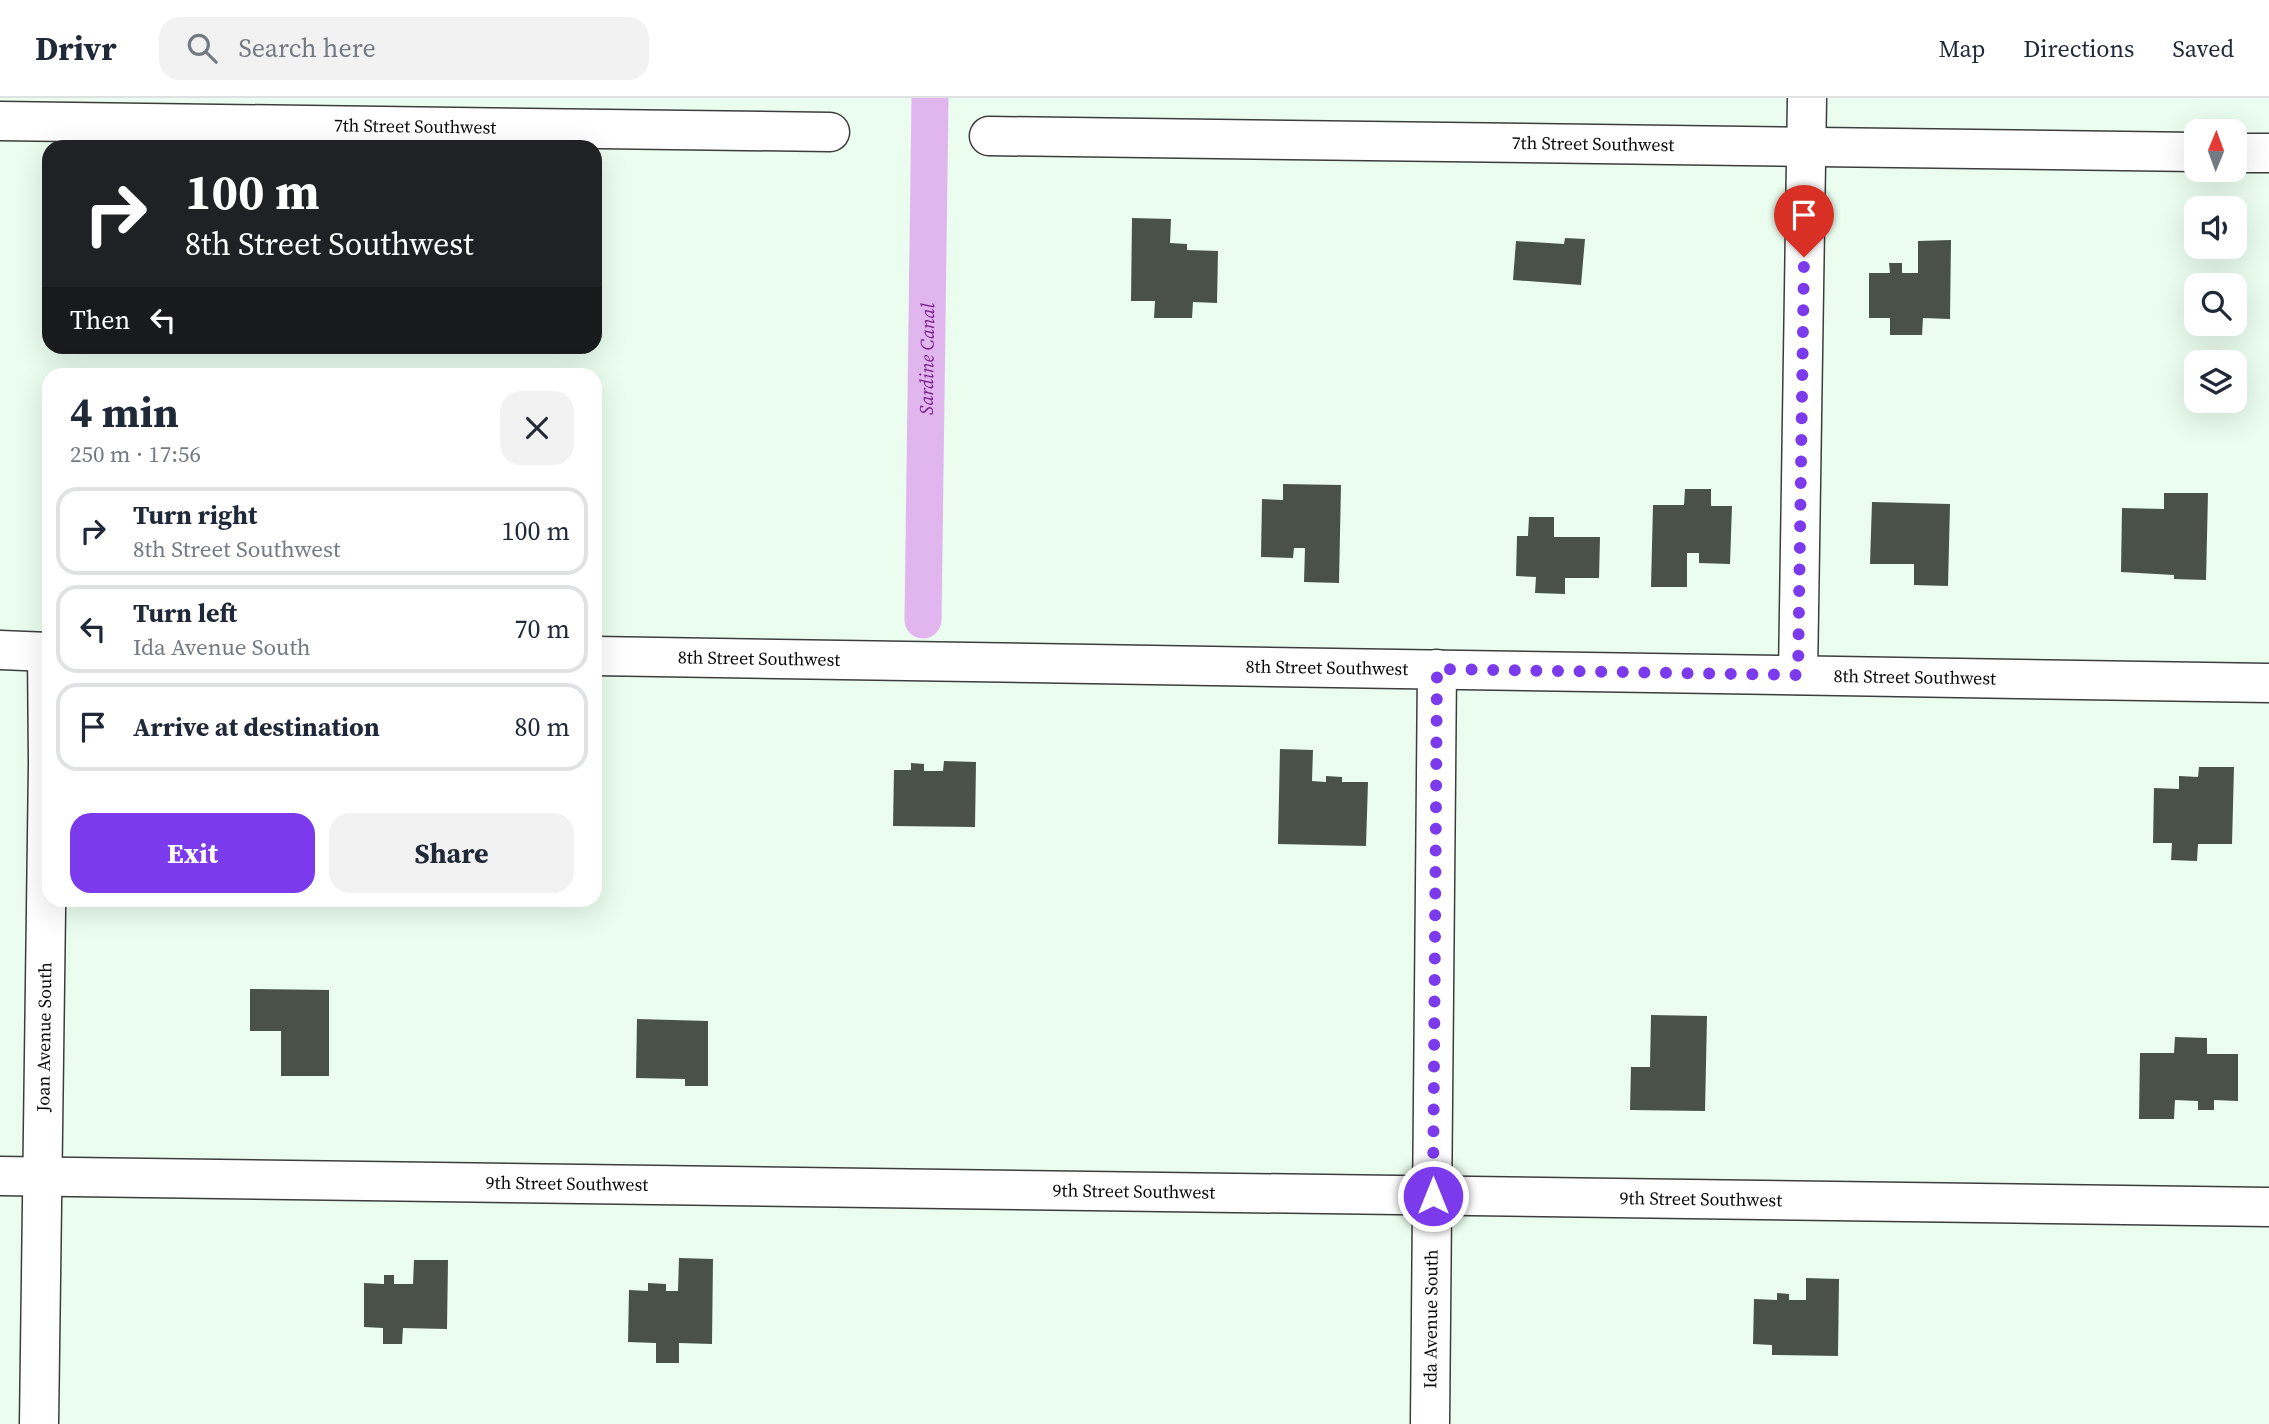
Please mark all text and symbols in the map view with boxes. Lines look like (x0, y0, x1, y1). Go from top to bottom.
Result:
search box (159, 17, 649, 80)
text: Drivr (35, 26, 117, 71)
icon: search (183, 29, 221, 67)
text: Search here (239, 30, 376, 66)
text: Map (1938, 32, 1985, 65)
text: Directions (2023, 32, 2134, 65)
text: Saved (2172, 32, 2234, 65)
street label: 7th Street Southwest (334, 112, 497, 140)
north arrow (2184, 119, 2247, 182)
map controls (2184, 119, 2247, 413)
street label: 7th Street Southwest (1512, 130, 1675, 157)
text: 100 m (185, 158, 320, 225)
icon: right (70, 168, 161, 259)
pin (1774, 185, 1834, 257)
icon: arrive (1785, 196, 1823, 234)
button: sound (2184, 196, 2247, 259)
text: 8th Street Southwest (185, 222, 474, 266)
button: search (2184, 273, 2247, 336)
icon: left (144, 301, 182, 339)
text: Then (70, 302, 130, 338)
water label: Sardine Canal (913, 302, 940, 415)
button: layers (2184, 350, 2247, 413)
text: 4 min (70, 383, 179, 441)
button: close (500, 391, 574, 465)
text: 250 m · 17:56 (70, 438, 201, 470)
text: Turn right (133, 497, 257, 533)
icon: right (74, 512, 112, 550)
text: 100 m (502, 513, 570, 549)
text: 8th Street Southwest (133, 533, 340, 565)
text: Turn left (133, 595, 237, 631)
icon: left (74, 610, 112, 648)
text: 70 m (515, 611, 570, 647)
text: Ida Avenue South (133, 631, 311, 663)
street label: 8th Street Southwest (678, 644, 841, 672)
street label: 8th Street Southwest (1245, 653, 1408, 681)
street label: 8th Street Southwest (1833, 663, 1996, 691)
icon: arrive (74, 708, 112, 746)
text: Arrive at destination (133, 709, 380, 745)
text: 80 m (515, 709, 570, 745)
button: Exit (70, 813, 315, 893)
button: Share (329, 813, 574, 893)
street label: Joan Avenue South (30, 962, 57, 1113)
position arrow (1396, 1159, 1470, 1233)
street label: 9th Street Southwest (486, 1170, 649, 1197)
street label: 9th Street Southwest (1052, 1177, 1215, 1205)
street label: 9th Street Southwest (1619, 1185, 1782, 1212)
street label: Ida Avenue South (1417, 1249, 1444, 1389)

